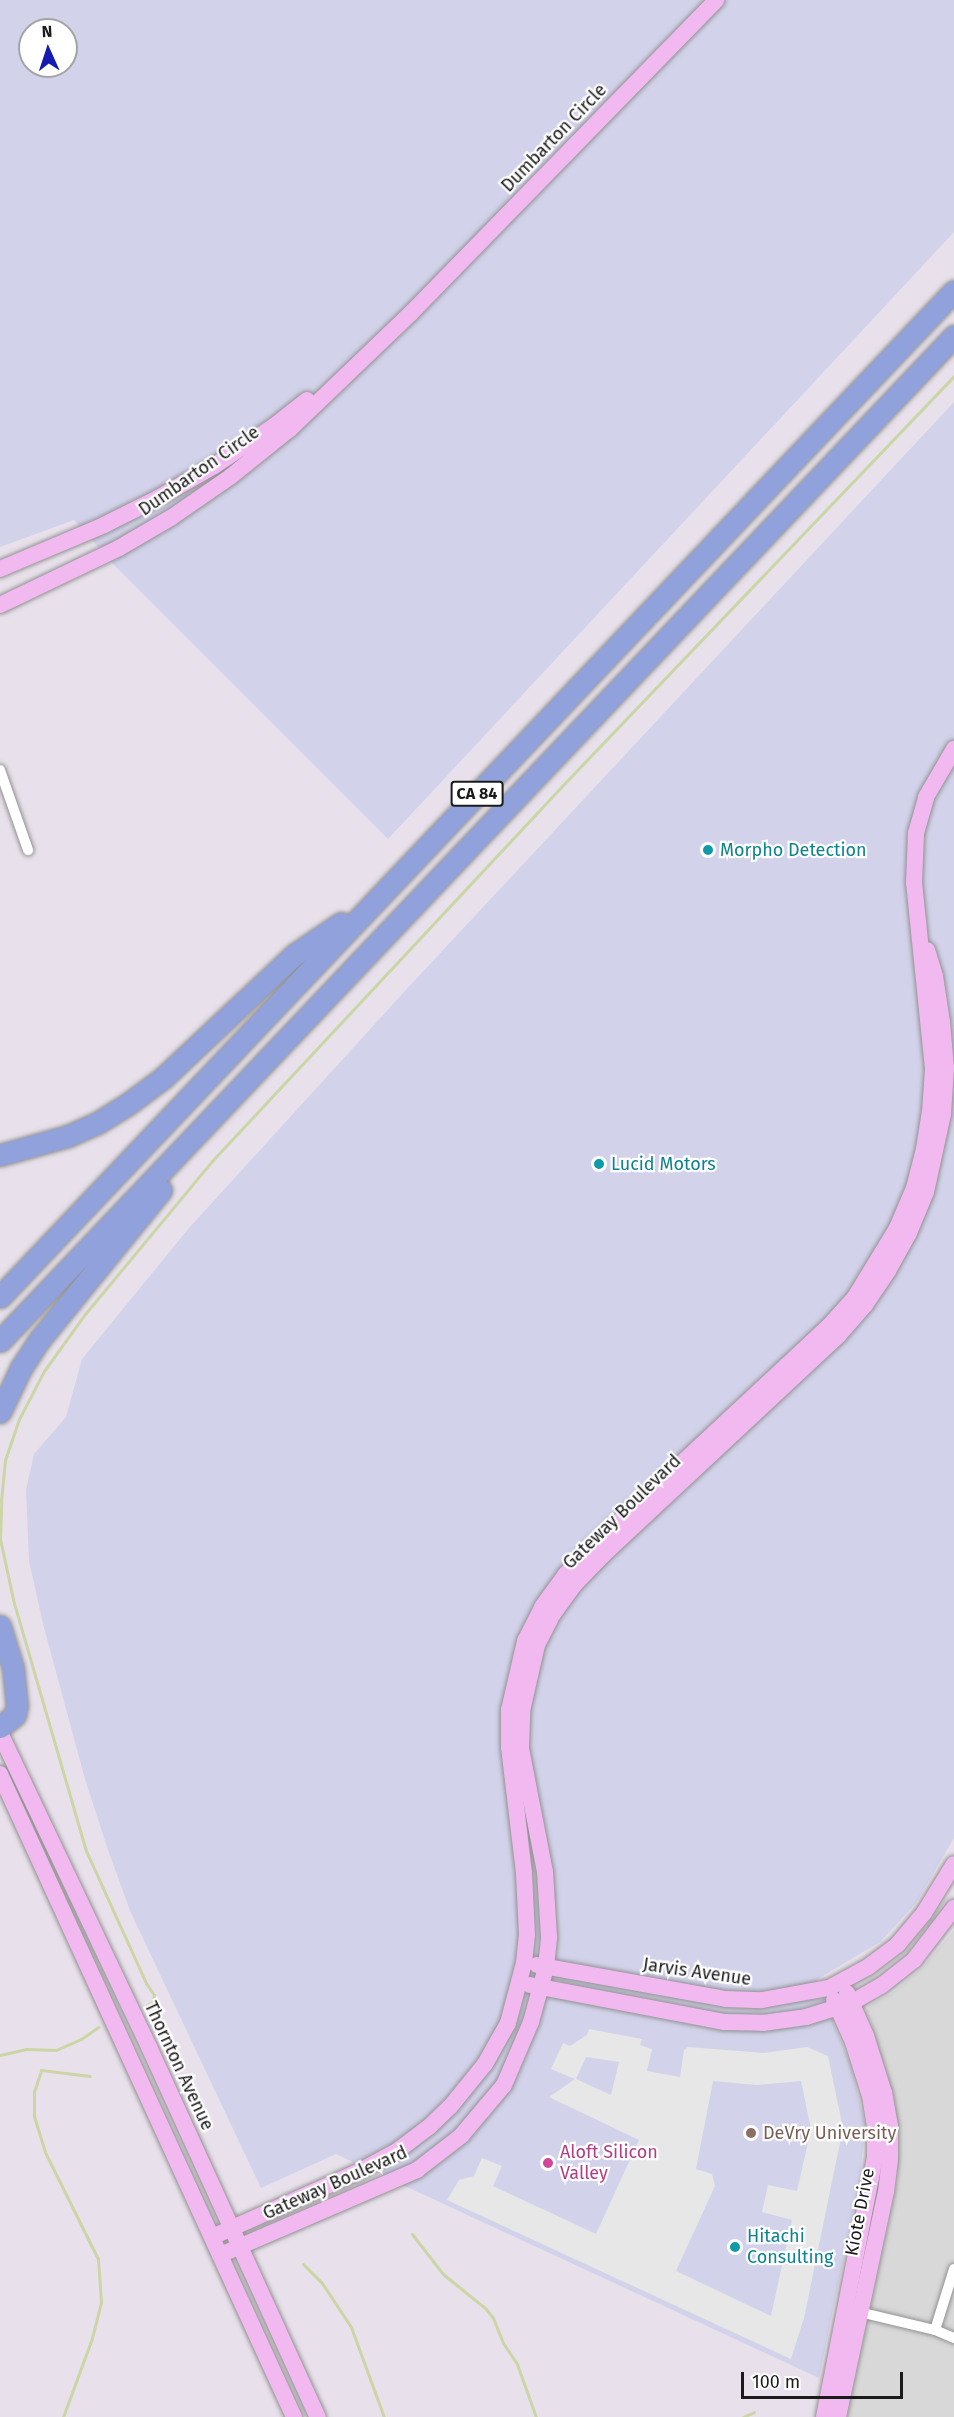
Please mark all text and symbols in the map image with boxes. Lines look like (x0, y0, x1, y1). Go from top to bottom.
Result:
north arrow (18, 18, 78, 78)
text: N (41, 22, 53, 41)
street label: Dumbarton Circle (497, 79, 611, 197)
street label: Dumbarton Circle (135, 421, 263, 521)
road number: CA 84 (450, 781, 504, 807)
place label: Morpho Detection (720, 839, 867, 861)
marker: Morpho Detection (701, 843, 715, 857)
place label: Lucid Motors (611, 1153, 716, 1175)
marker: Lucid Motors (592, 1157, 606, 1171)
street label: Gateway Boulevard (559, 1450, 685, 1574)
street label: Jarvis Avenue (641, 1954, 753, 1990)
street label: Thornton Avenue (140, 1998, 218, 2134)
place label: DeVry University (763, 2122, 896, 2144)
marker: DeVry University (744, 2126, 758, 2140)
street label: Gateway Boulevard (260, 2142, 410, 2224)
place label: Aloft Silicon Valley (560, 2142, 658, 2184)
marker: Aloft Silicon Valley (541, 2156, 555, 2170)
street label: Kiote Drive (841, 2166, 879, 2258)
place label: Hitachi Consulting (747, 2226, 833, 2268)
marker: Hitachi Consulting (728, 2240, 742, 2254)
scale bar (744, 2360, 906, 2398)
text: 100 m (752, 2371, 800, 2393)

